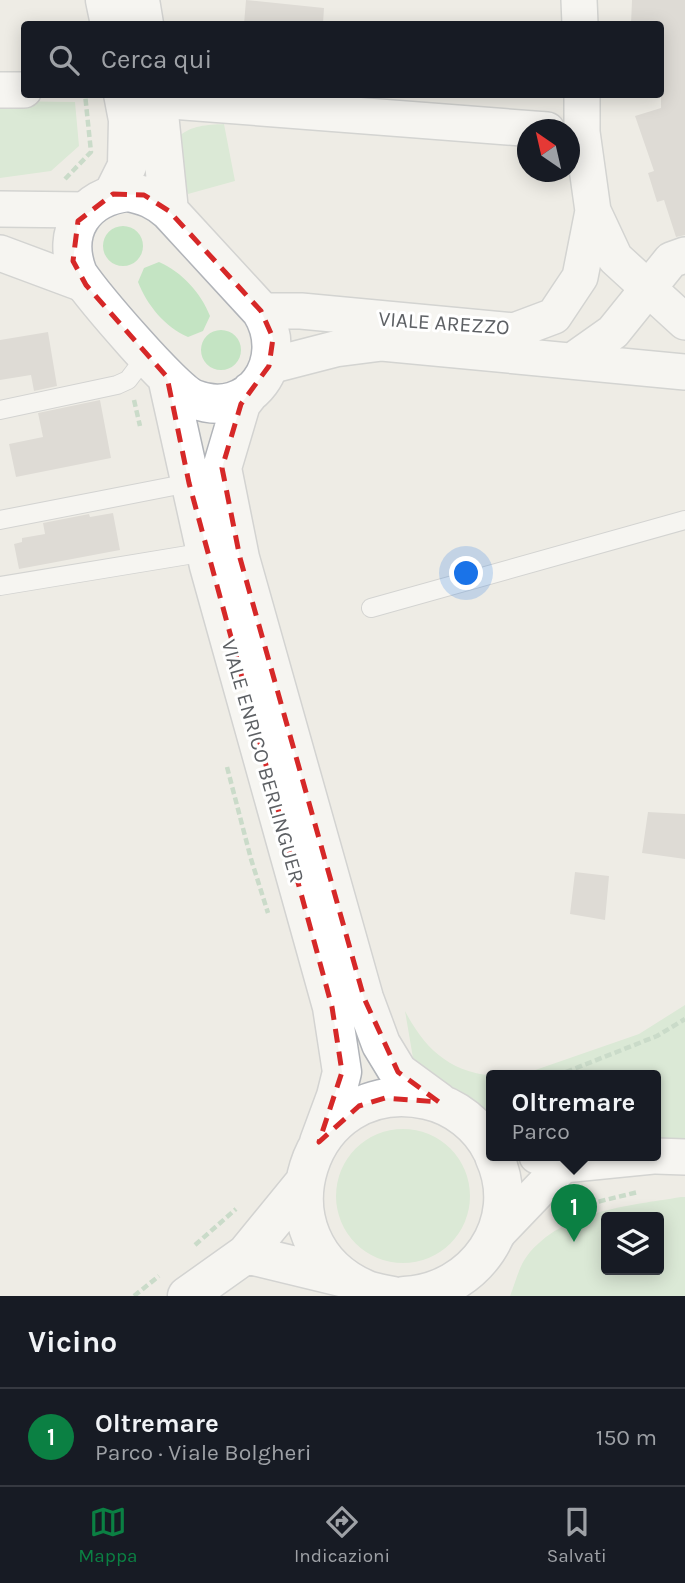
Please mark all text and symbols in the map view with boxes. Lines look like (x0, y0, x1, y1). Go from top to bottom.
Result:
search box (21, 21, 664, 98)
icon: search (45, 41, 83, 79)
text: Cerca qui (101, 44, 212, 75)
north arrow (517, 119, 580, 182)
street label: VIALE AREZZO (378, 306, 510, 340)
your location (449, 556, 483, 590)
street label: VIALE ENRICO BERLINGUER (217, 636, 309, 886)
popup (486, 1070, 661, 1161)
text: Oltremare (512, 1087, 635, 1118)
text: Parco (512, 1118, 570, 1145)
pin: 1 (551, 1184, 597, 1242)
map controls (601, 1212, 664, 1275)
button: layers (601, 1212, 664, 1275)
text: Vicino (28, 1324, 117, 1360)
text: Oltremare (95, 1408, 219, 1439)
text: 1 (47, 1424, 55, 1451)
text: 150 m (596, 1424, 657, 1451)
text: Parco · Viale Bolgheri (95, 1439, 312, 1466)
tab: Mappa (78, 1503, 137, 1567)
tab: Indicazioni (294, 1503, 390, 1567)
tab: Salvati (547, 1503, 607, 1567)

